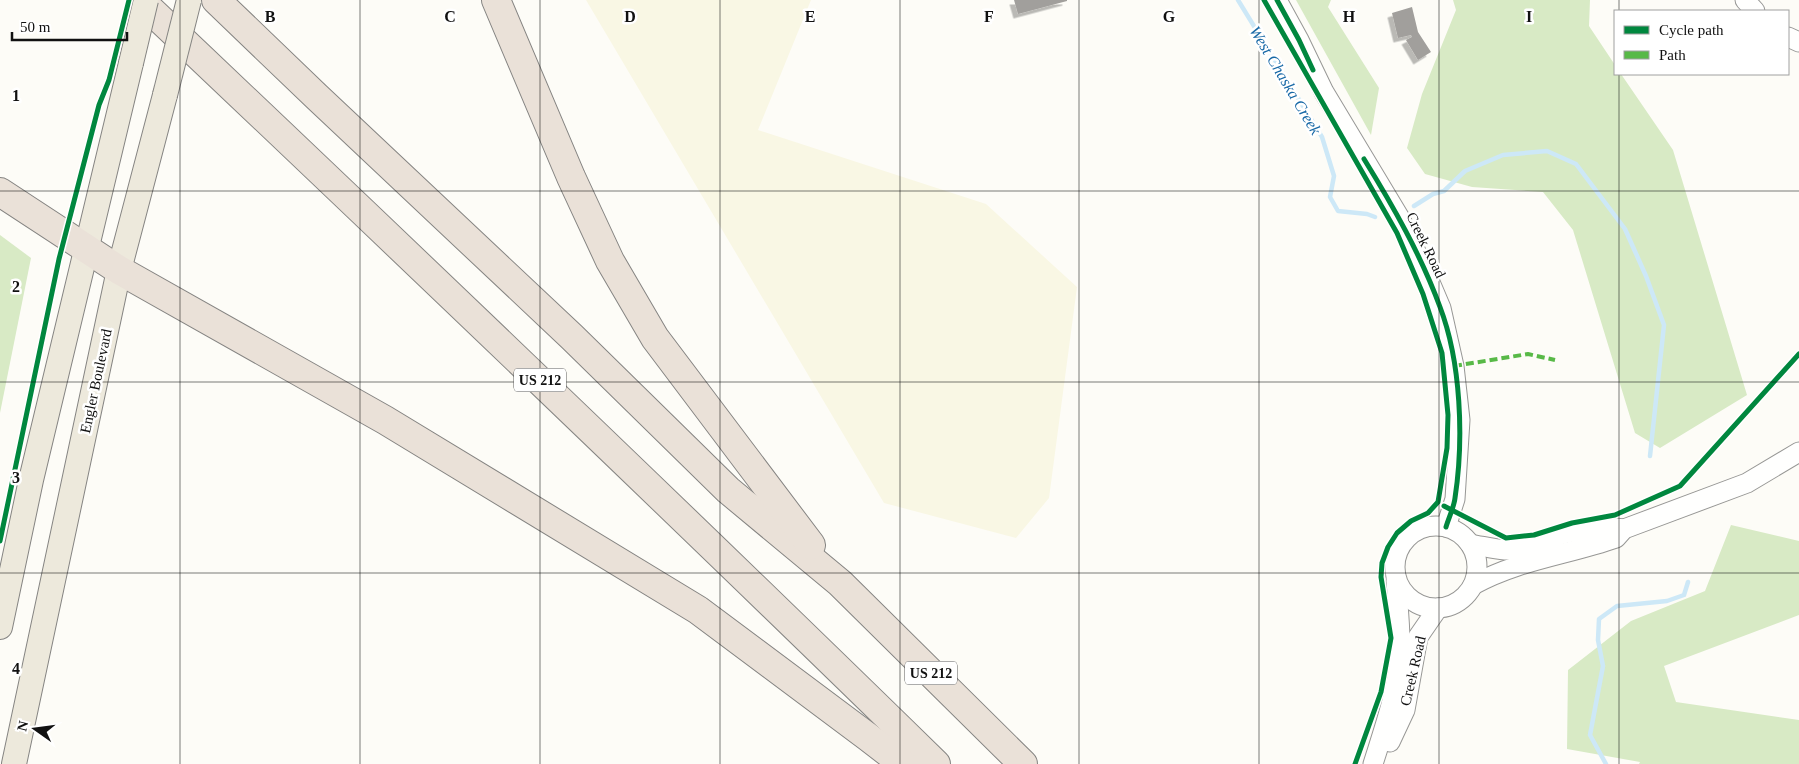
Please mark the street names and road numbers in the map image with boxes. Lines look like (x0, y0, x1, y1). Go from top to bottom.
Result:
street label: Creek Road (1403, 209, 1449, 281)
street label: Engler Boulevard (77, 327, 115, 435)
road number: US 212 (514, 368, 566, 392)
street label: Creek Road (1397, 634, 1429, 708)
road number: US 212 (905, 661, 957, 684)

